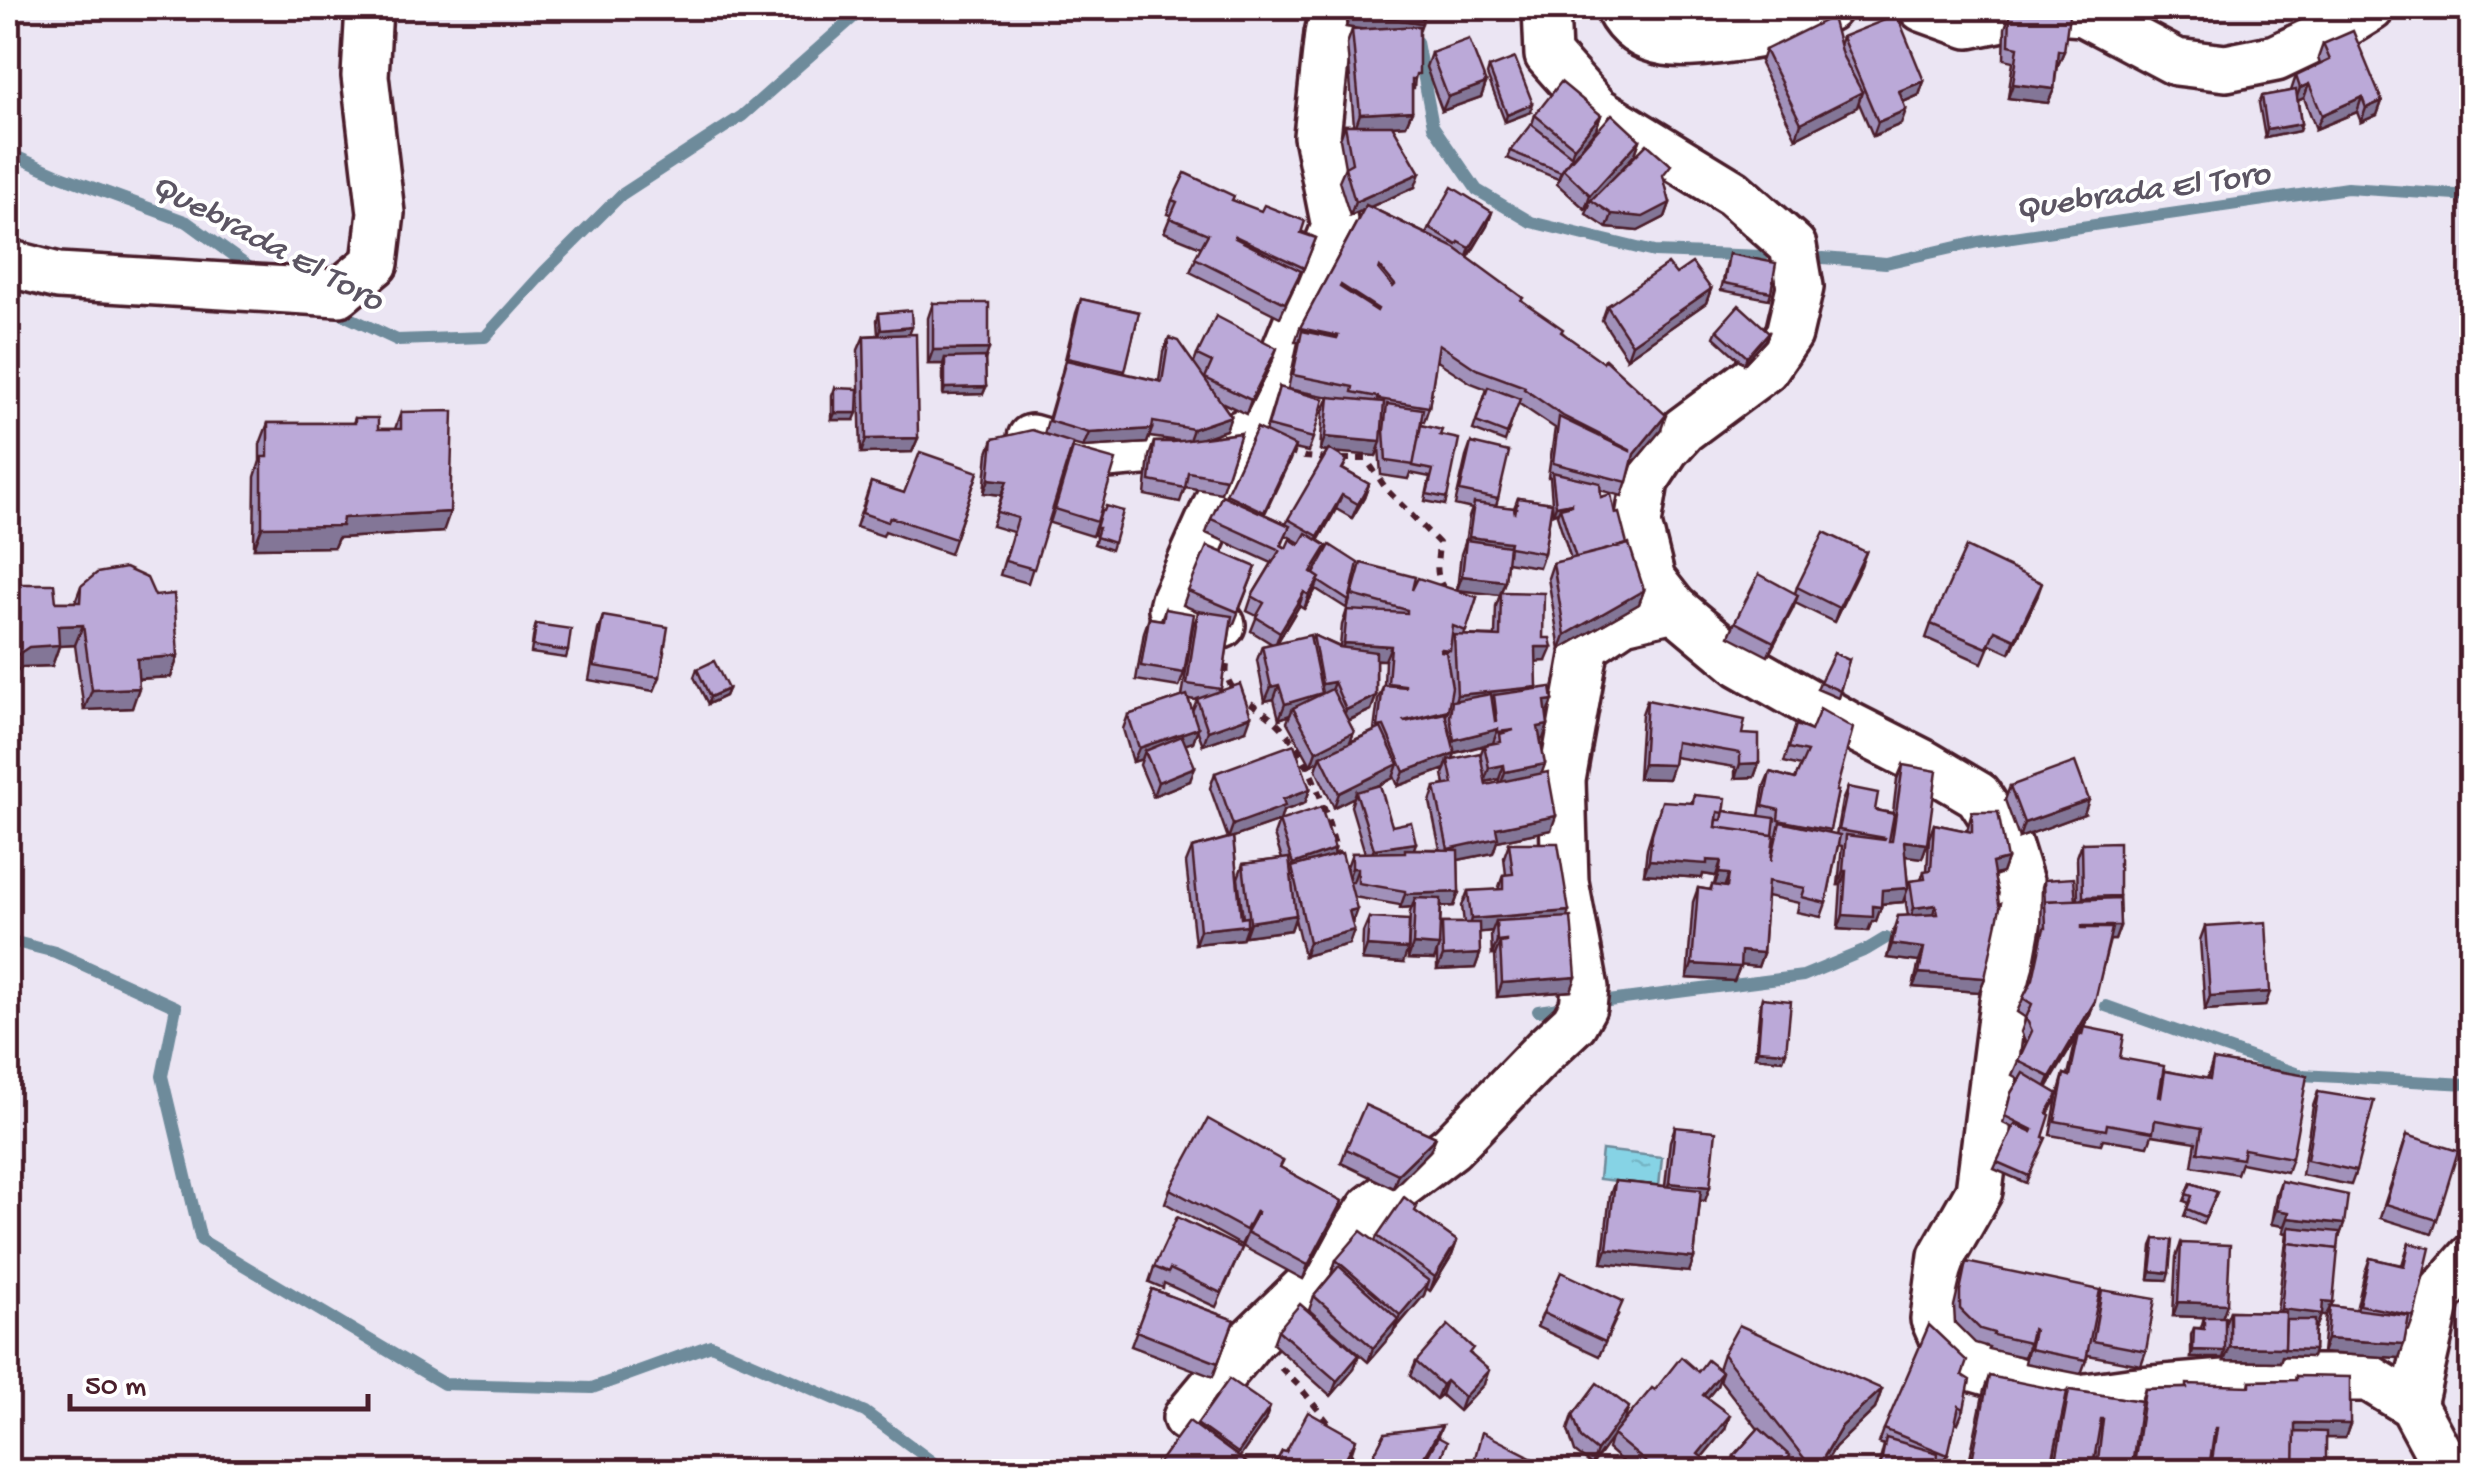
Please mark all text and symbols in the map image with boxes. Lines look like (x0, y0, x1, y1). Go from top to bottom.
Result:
water label: Quebrada El Toro (2013, 155, 2274, 232)
water label: Quebrada El Toro (144, 167, 391, 324)
scale bar (70, 1349, 368, 1411)
text: 50 m (85, 1371, 146, 1406)

